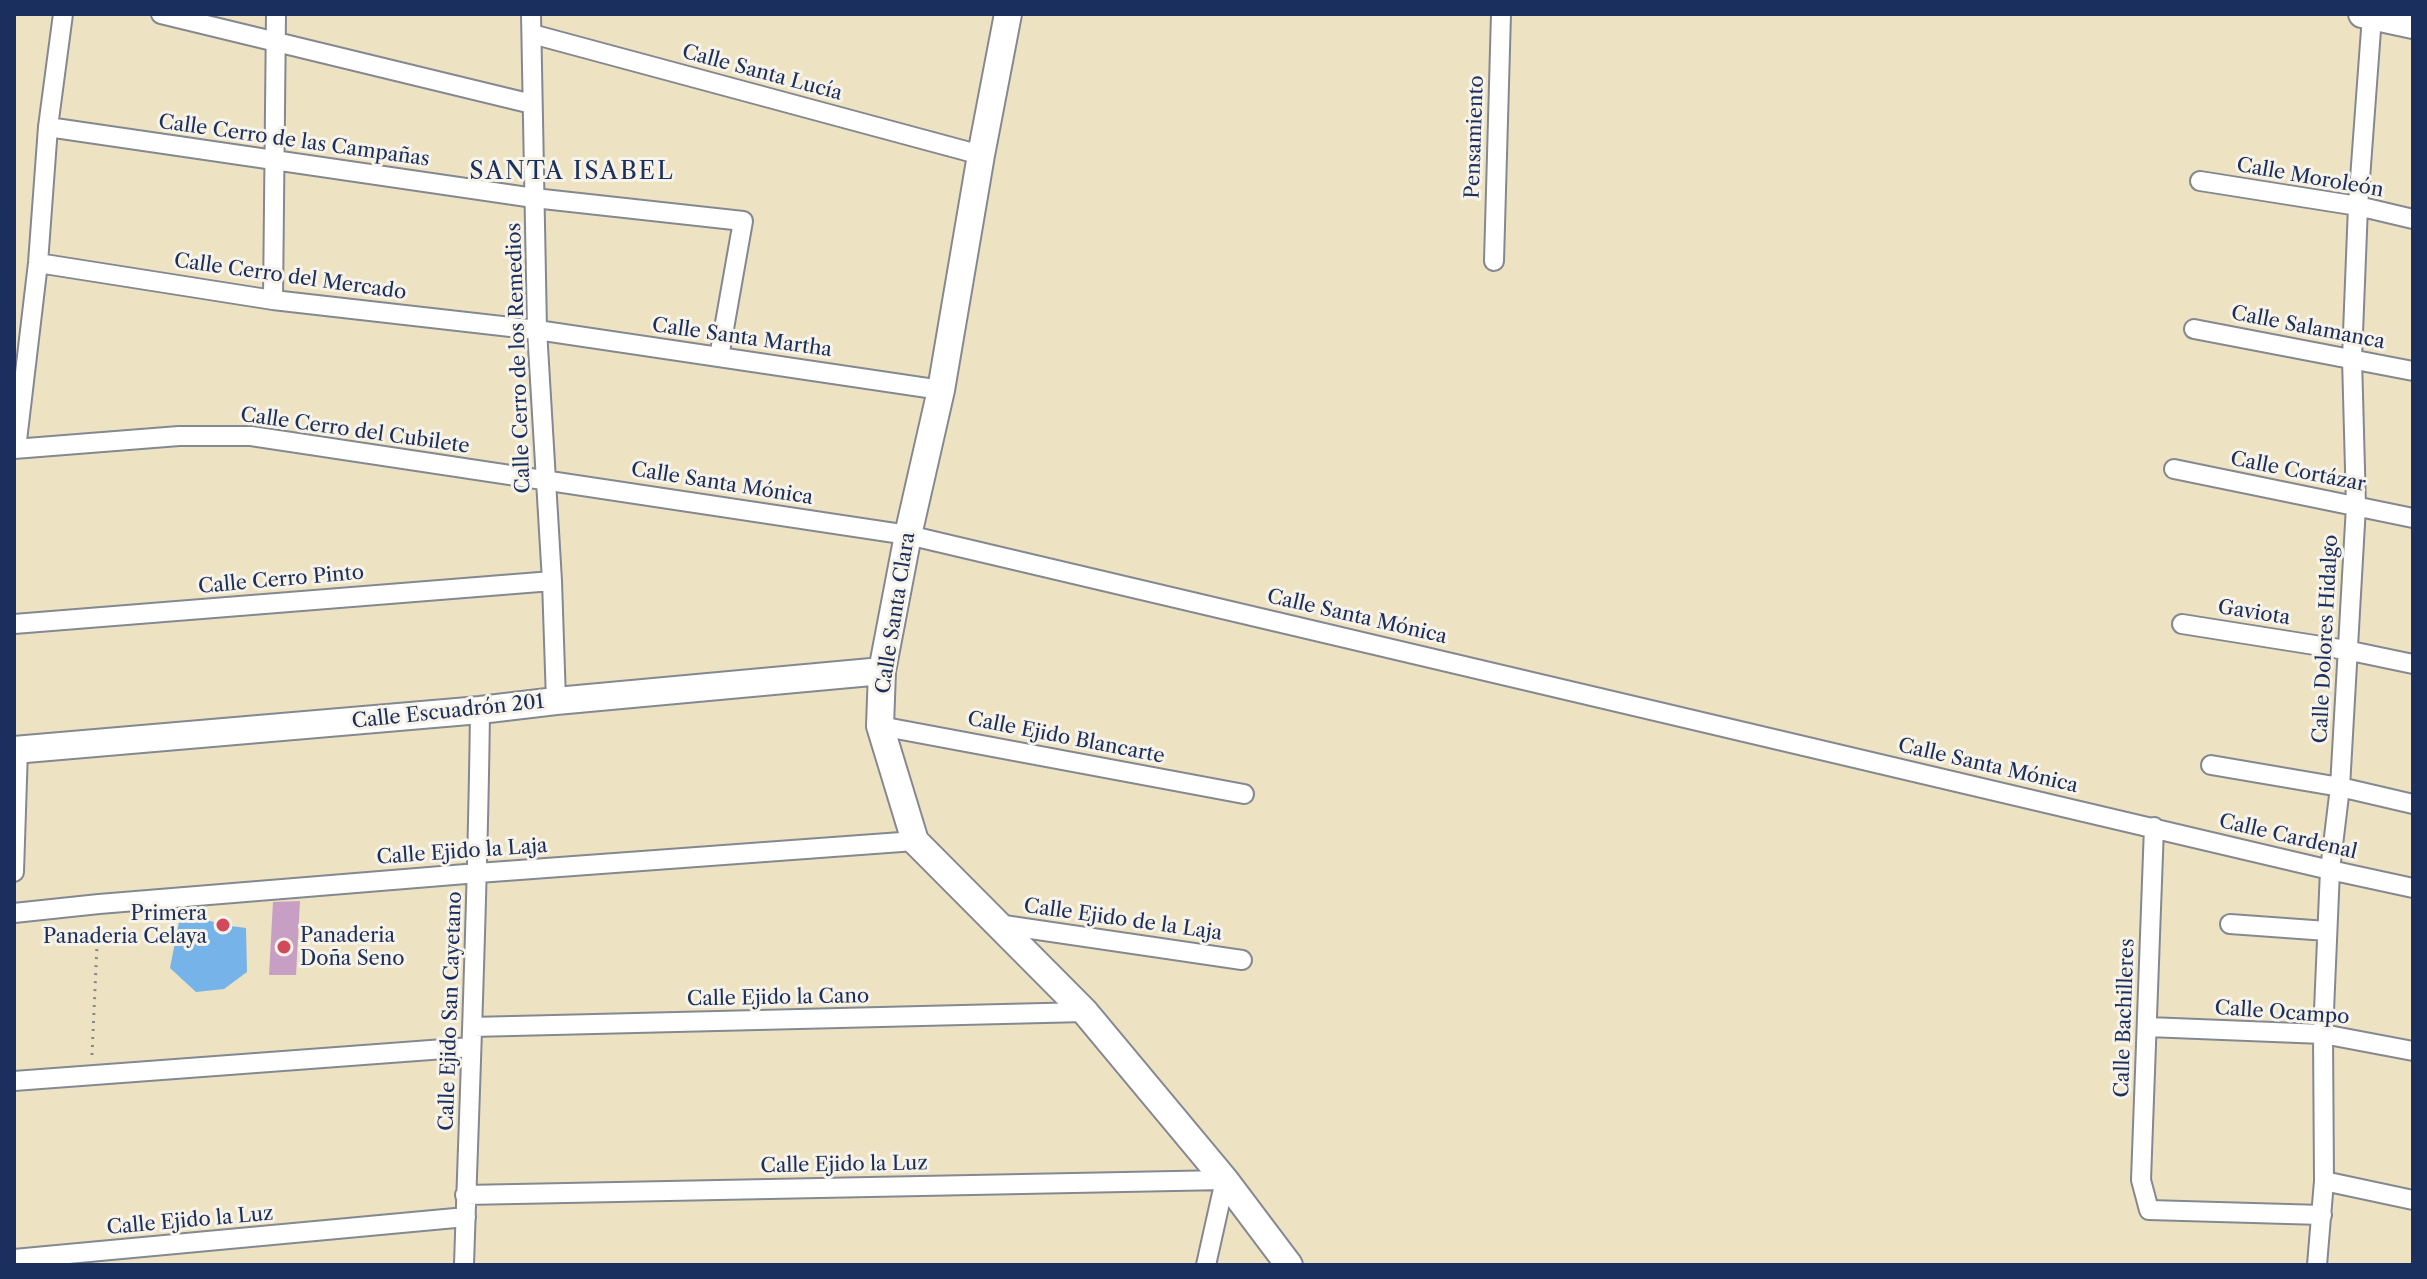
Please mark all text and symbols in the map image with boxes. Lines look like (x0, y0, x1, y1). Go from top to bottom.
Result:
street label: Calle Santa Lucía (679, 40, 845, 106)
street label: Pensamiento (1461, 75, 1489, 199)
street label: Calle Cerro de las Campañas (157, 110, 431, 172)
street label: Calle Moroleón (2235, 153, 2385, 203)
district label: SANTA ISABEL (469, 158, 675, 186)
street label: Calle Cerro de los Remedios (502, 222, 536, 494)
street label: Calle Cerro del Mercado (172, 249, 408, 305)
street label: Calle Salamanca (2229, 301, 2387, 355)
street label: Calle Santa Martha (650, 313, 834, 363)
street label: Calle Cerro del Cubilete (239, 403, 471, 459)
street label: Calle Cortázar (2228, 447, 2368, 497)
street label: Calle Santa Mónica (629, 458, 815, 510)
street label: Calle Santa Clara (871, 531, 921, 695)
street label: Calle Dolores Hidalgo (2309, 534, 2343, 744)
street label: Calle Cerro Pinto (197, 561, 365, 599)
street label: Calle Santa Mónica (1265, 585, 1449, 649)
street label: Gaviota (2216, 595, 2292, 631)
street label: Calle Escuadrón 201 (351, 690, 545, 734)
street label: Calle Ejido Blancarte (965, 707, 1167, 769)
street label: Calle Santa Mónica (1896, 734, 2080, 798)
street label: Calle Cardenal (2217, 809, 2359, 865)
street label: Calle Ejido la Laja (376, 834, 548, 870)
street label: Calle Ejido San Cayetano (435, 891, 467, 1131)
street label: Calle Ejido de la Laja (1022, 894, 1224, 946)
place label: Primera Panaderia Celaya (43, 902, 207, 949)
marker: Primera Panaderia Celaya (214, 916, 232, 934)
place label: Panaderia Doña Seno (300, 924, 405, 971)
marker: Panaderia Doña Seno (275, 938, 293, 956)
street label: Calle Bachilleres (2110, 938, 2140, 1098)
street label: Calle Ejido la Cano (687, 984, 869, 1012)
street label: Calle Ocampo (2214, 996, 2350, 1030)
street label: Calle Ejido la Luz (760, 1152, 928, 1178)
street label: Calle Ejido la Luz (106, 1202, 274, 1240)

